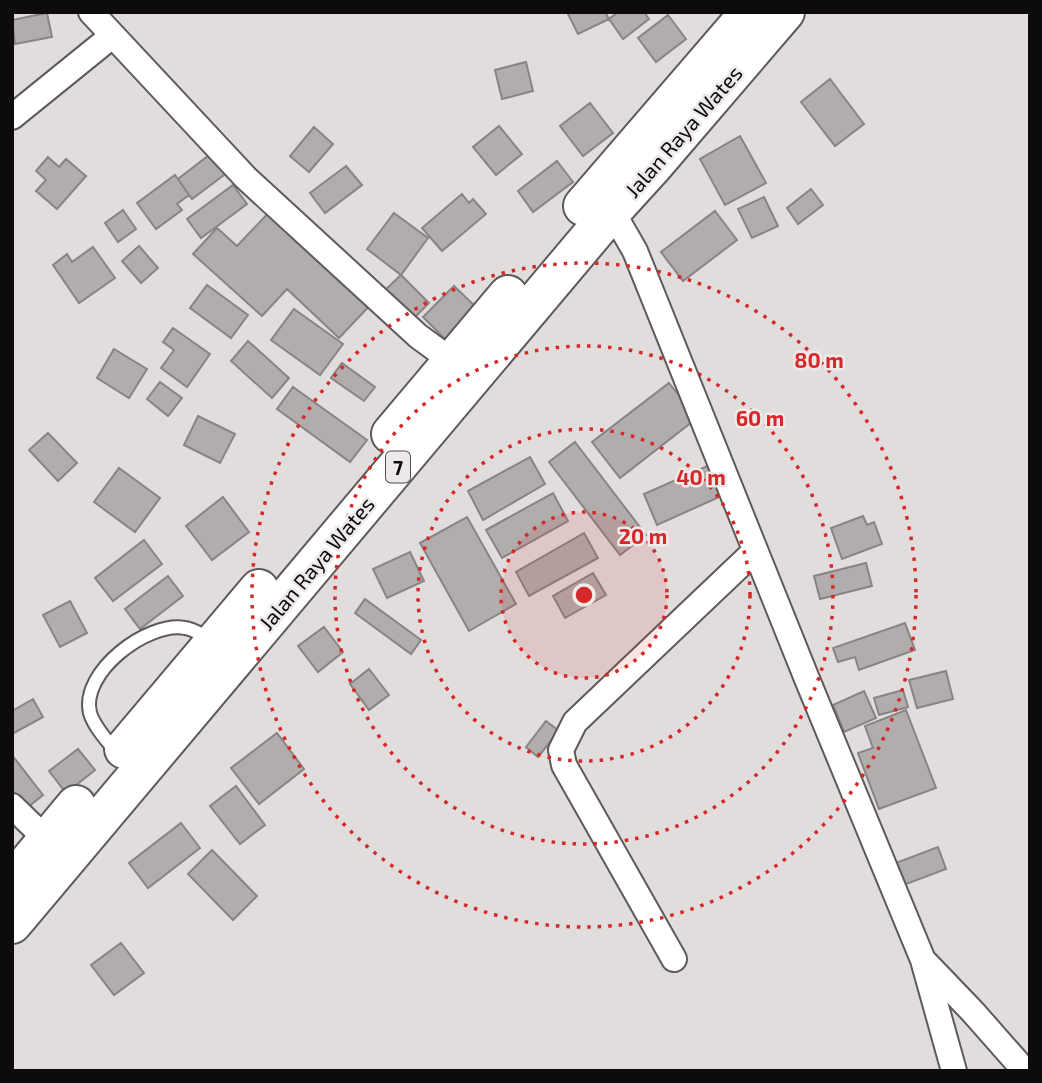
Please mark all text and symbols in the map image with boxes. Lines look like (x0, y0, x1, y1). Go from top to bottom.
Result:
street label: Jalan Raya Wates (619, 60, 747, 202)
text: 80 m (794, 347, 844, 372)
text: 60 m (736, 405, 784, 430)
road number: 7 (386, 452, 410, 482)
text: 40 m (676, 464, 726, 489)
street label: Jalan Raya Wates (253, 491, 379, 635)
text: 20 m (619, 523, 667, 548)
centre of rings (572, 583, 596, 607)

